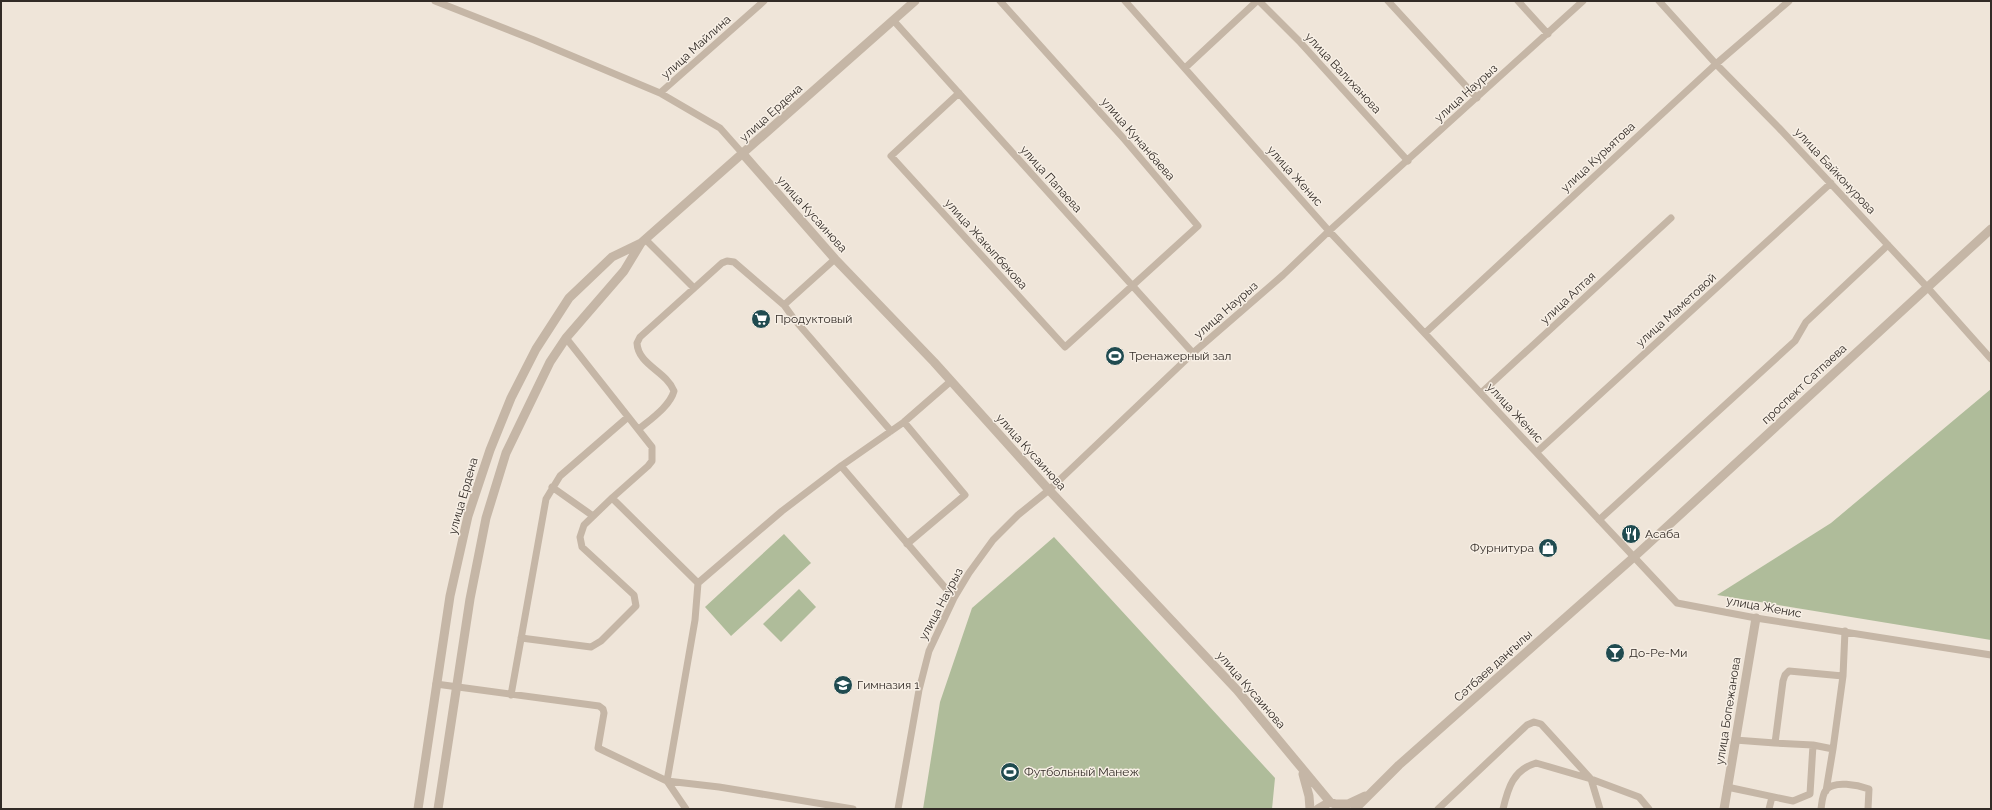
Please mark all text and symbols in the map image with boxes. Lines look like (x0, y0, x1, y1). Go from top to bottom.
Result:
street label: улица Майлина (658, 12, 734, 82)
street label: улица Валиханова (1302, 30, 1384, 116)
street label: улица Наурыз (1432, 61, 1501, 125)
street label: улица Ердена (737, 81, 805, 145)
street label: улица Кунанбаева (1098, 95, 1178, 183)
street label: улица Курьятова (1558, 119, 1638, 195)
street label: улица Байконурова (1792, 125, 1878, 217)
street label: улица Папаева (1017, 143, 1085, 215)
street label: улица Женис (1264, 143, 1326, 209)
street label: улица Кусаинова (774, 173, 850, 255)
street label: улица Жакыпбекова (942, 196, 1030, 292)
street label: улица Алтая (1538, 269, 1598, 327)
street label: улица Маметовой (1633, 270, 1719, 350)
street label: улица Наурыз (1191, 278, 1261, 341)
supermarket icon: Продуктовый (750, 308, 772, 330)
place label: Продуктовый (775, 312, 852, 326)
street label: проспект Сатпаева (1759, 341, 1849, 427)
sports icon: Тренажерный зал (1104, 345, 1126, 367)
place label: Тренажерный зал (1129, 349, 1231, 363)
street label: улица Женис (1484, 380, 1546, 446)
street label: улица Кусаинова (993, 411, 1069, 493)
street label: улица Ердена (445, 456, 481, 536)
restaurant icon: Асаба (1620, 523, 1642, 545)
place label: Асаба (1645, 527, 1680, 541)
shop icon: Фурнитура (1537, 537, 1559, 559)
place label: Фурнитура (1470, 541, 1534, 555)
street label: улица Наурыз (916, 565, 966, 642)
street label: улица Женис (1725, 593, 1803, 621)
street label: Сәтбаев даңғылы (1451, 627, 1535, 705)
bar icon: До-Ре-Ми (1604, 642, 1626, 664)
place label: До-Ре-Ми (1629, 646, 1687, 660)
street label: улица Кусаинова (1214, 648, 1288, 732)
street label: улица Бопежанова (1713, 656, 1743, 766)
school or university icon: Гимназия 1 (832, 674, 854, 696)
place label: Гимназия 1 (857, 678, 919, 692)
sports icon: Футбольный Манеж (999, 761, 1021, 783)
place label: Футбольный Манеж (1024, 765, 1139, 779)

